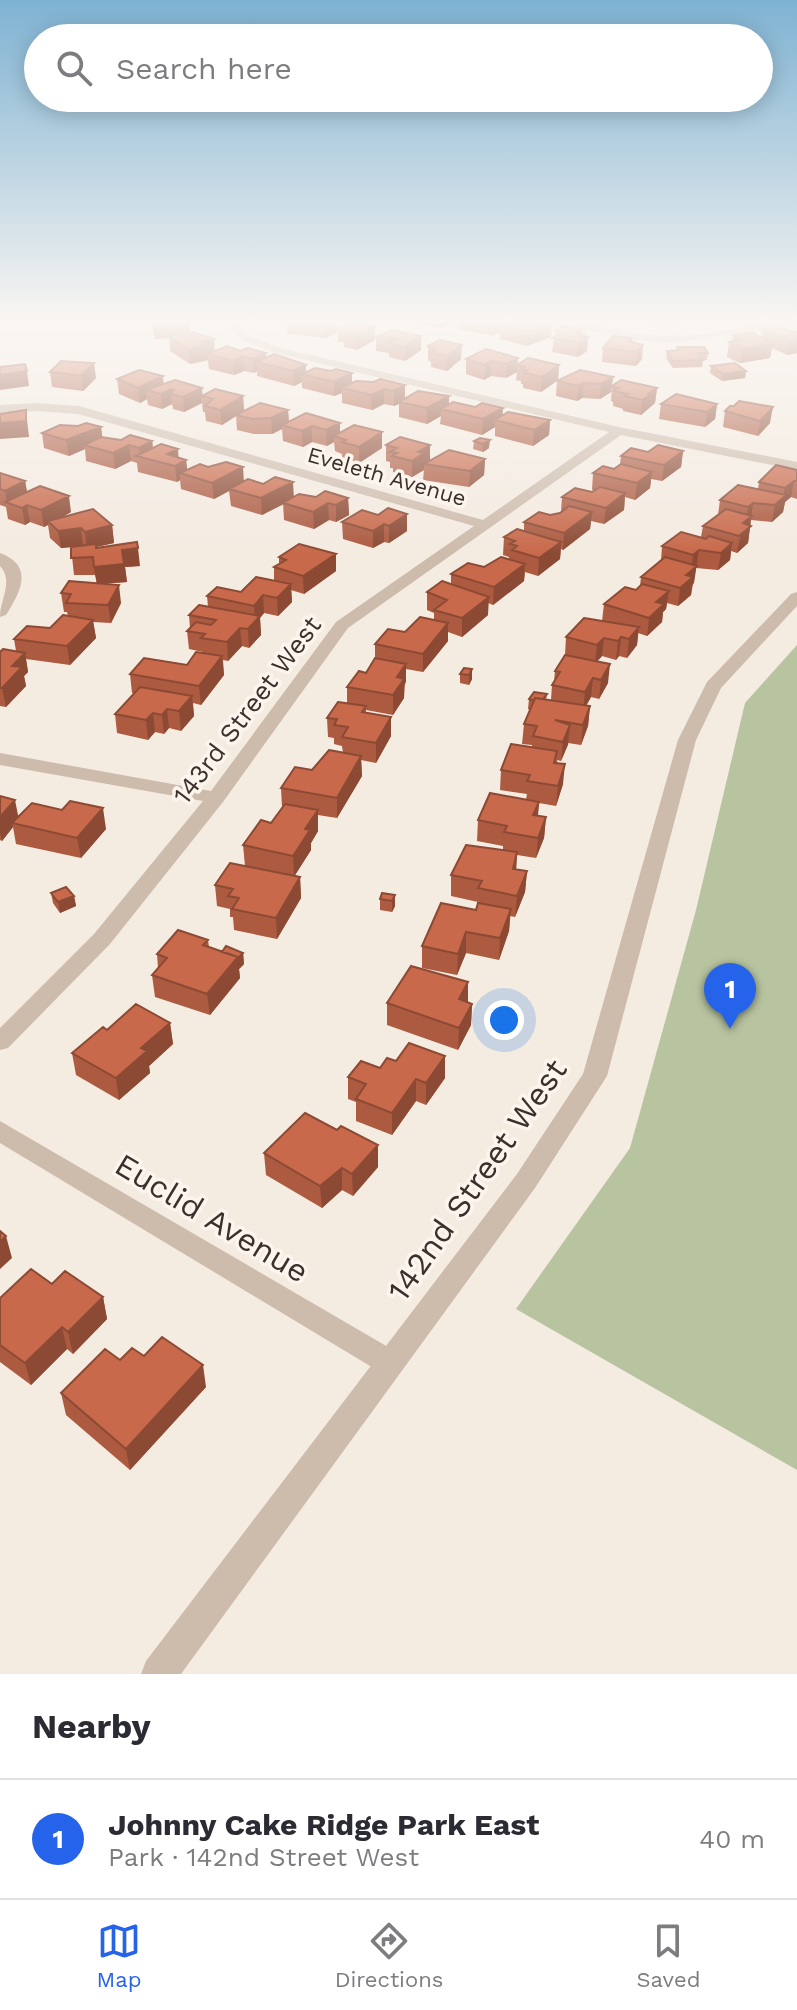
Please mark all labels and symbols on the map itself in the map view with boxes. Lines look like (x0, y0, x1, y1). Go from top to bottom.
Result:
street label: Eveleth Avenue (305, 442, 469, 511)
street label: 143rd Street West (167, 610, 327, 810)
pin: 1 (704, 963, 756, 1029)
your location (484, 1000, 524, 1040)
street label: 142nd Street West (379, 1052, 575, 1308)
street label: Euclid Avenue (108, 1145, 316, 1291)

